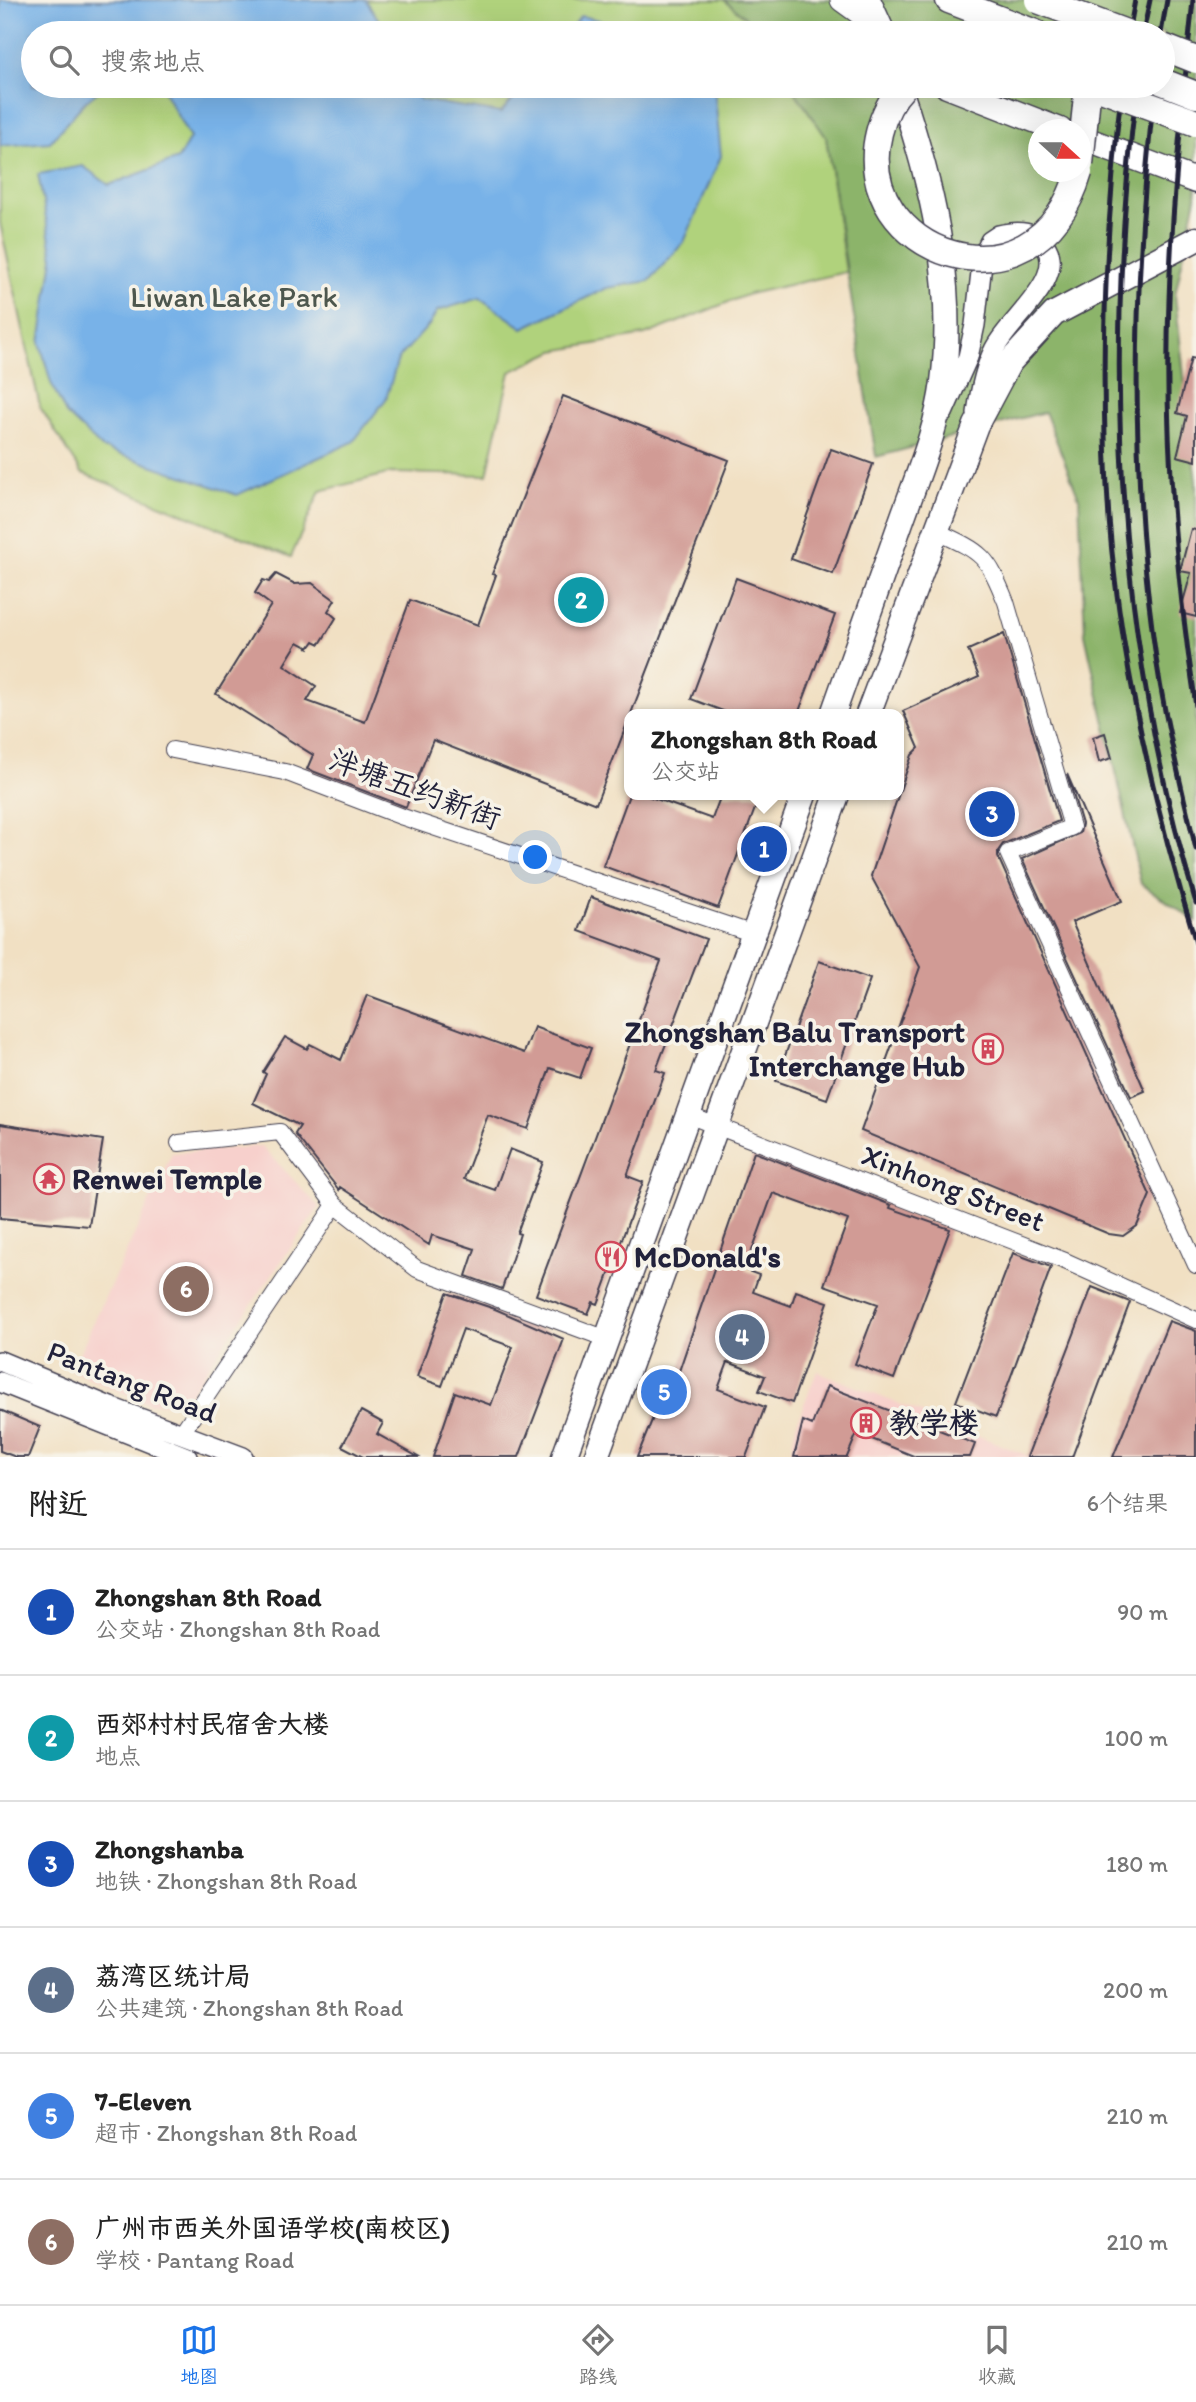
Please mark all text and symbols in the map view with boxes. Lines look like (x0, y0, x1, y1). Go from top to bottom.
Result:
search box (21, 21, 1175, 98)
icon: search (45, 41, 83, 79)
text: 搜索地点 (101, 45, 205, 77)
north arrow (1028, 119, 1091, 182)
park label: Liwan Lake Park (130, 278, 338, 315)
pin: 2 (558, 574, 604, 626)
popup (624, 709, 904, 800)
text: Zhongshan 8th Road (651, 723, 877, 755)
street label: 泮塘五约新街 (324, 740, 506, 837)
text: 公交站 (651, 757, 720, 785)
pin: 3 (969, 788, 1015, 840)
pin: 1 (741, 823, 787, 875)
your location (518, 840, 552, 874)
place label: Zhongshan Balu Transport Interchange Hub (625, 1013, 965, 1084)
building icon: Zhongshan Balu Transport Interchange Hub (971, 1032, 1005, 1066)
street label: Xinhong Street (856, 1136, 1050, 1239)
place label: Renwei Temple (72, 1160, 262, 1197)
temple icon: Renwei Temple (32, 1162, 66, 1196)
place label: McDonald's (634, 1238, 781, 1275)
restaurant icon: McDonald's (594, 1240, 628, 1274)
pin: 6 (163, 1263, 209, 1315)
pin: 4 (719, 1311, 765, 1363)
street label: Pantang Road (42, 1332, 222, 1431)
pin: 5 (641, 1366, 687, 1418)
place label: 教学楼 (889, 1404, 979, 1441)
building icon: 教学楼 (849, 1406, 883, 1440)
text: 附近 (28, 1485, 88, 1522)
text: 6个结果 (1087, 1489, 1168, 1517)
text: Zhongshan 8th Road (95, 1581, 322, 1613)
text: 1 (46, 1598, 56, 1626)
text: 90 m (1117, 1598, 1168, 1626)
text: 公交站 · Zhongshan 8th Road (95, 1615, 380, 1643)
text: 西郊村村民宿舍大楼 (95, 1708, 329, 1740)
text: 2 (45, 1724, 57, 1752)
text: 100 m (1104, 1724, 1168, 1752)
text: 地点 (95, 1742, 141, 1770)
text: Zhongshanba (95, 1833, 244, 1865)
text: 3 (45, 1850, 57, 1878)
text: 180 m (1106, 1850, 1168, 1878)
text: 地铁 · Zhongshan 8th Road (95, 1867, 357, 1895)
text: 荔湾区统计局 (95, 1960, 251, 1992)
text: 4 (44, 1976, 58, 2004)
text: 200 m (1103, 1976, 1168, 2004)
text: 公共建筑 · Zhongshan 8th Road (95, 1994, 403, 2022)
text: 7-Eleven (95, 2085, 192, 2117)
text: 5 (45, 2102, 57, 2130)
text: 210 m (1107, 2102, 1168, 2130)
text: 超市 · Zhongshan 8th Road (95, 2119, 357, 2147)
text: 广州市西关外国语学校(南校区) (95, 2212, 450, 2244)
text: 6 (45, 2228, 57, 2256)
text: 210 m (1107, 2228, 1168, 2256)
text: 学校 · Pantang Road (95, 2246, 294, 2274)
tab: 地图 (180, 2321, 218, 2388)
tab: 路线 (579, 2321, 617, 2388)
tab: 收藏 (978, 2321, 1016, 2388)

